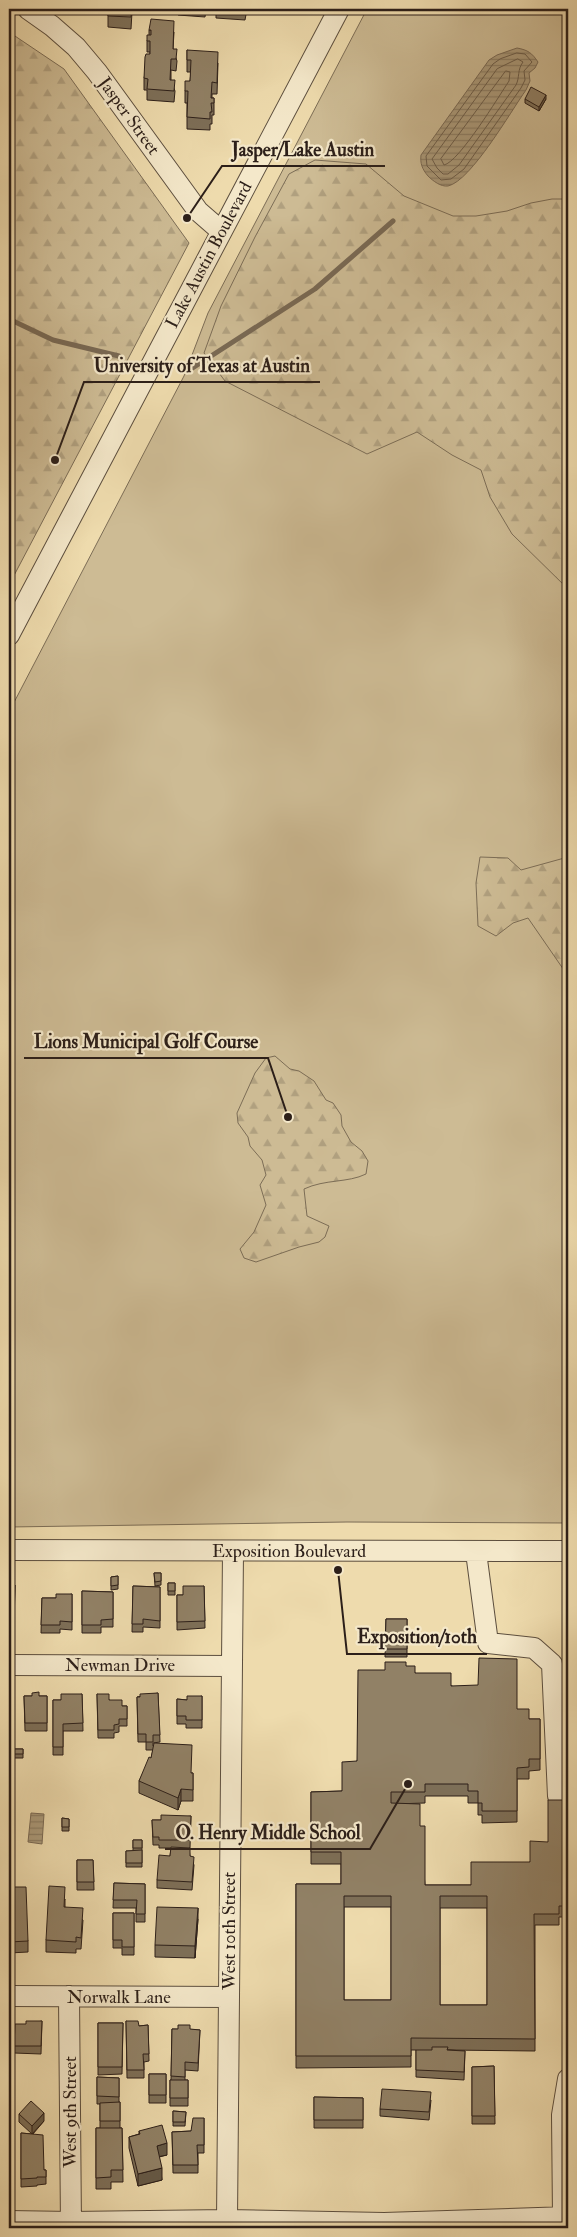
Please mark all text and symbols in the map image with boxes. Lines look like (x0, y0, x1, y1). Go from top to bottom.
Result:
street label: Jasper Street (92, 72, 165, 160)
callout: Jasper/Lake Austin (222, 132, 385, 166)
text: Jasper/Lake Austin (231, 138, 375, 163)
street label: Lake Austin Boulevard (161, 178, 257, 332)
callout: University of Texas at Austin (84, 348, 320, 382)
text: University of Texas at Austin (94, 354, 310, 379)
callout: Lions Municipal Golf Course (24, 1024, 268, 1058)
text: Lions Municipal Golf Course (34, 1030, 258, 1055)
street label: Exposition Boulevard (212, 1540, 366, 1563)
callout: Exposition/10th (347, 1620, 487, 1654)
text: Exposition/10th (357, 1625, 477, 1650)
street label: Newman Drive (65, 1654, 175, 1677)
callout: O. Henry Middle School (165, 1815, 370, 1849)
text: O. Henry Middle School (175, 1821, 361, 1846)
street label: West 10th Street (218, 1872, 241, 1991)
street label: Norwalk Lane (67, 1986, 171, 2009)
street label: West 9th Street (59, 2056, 82, 2169)

